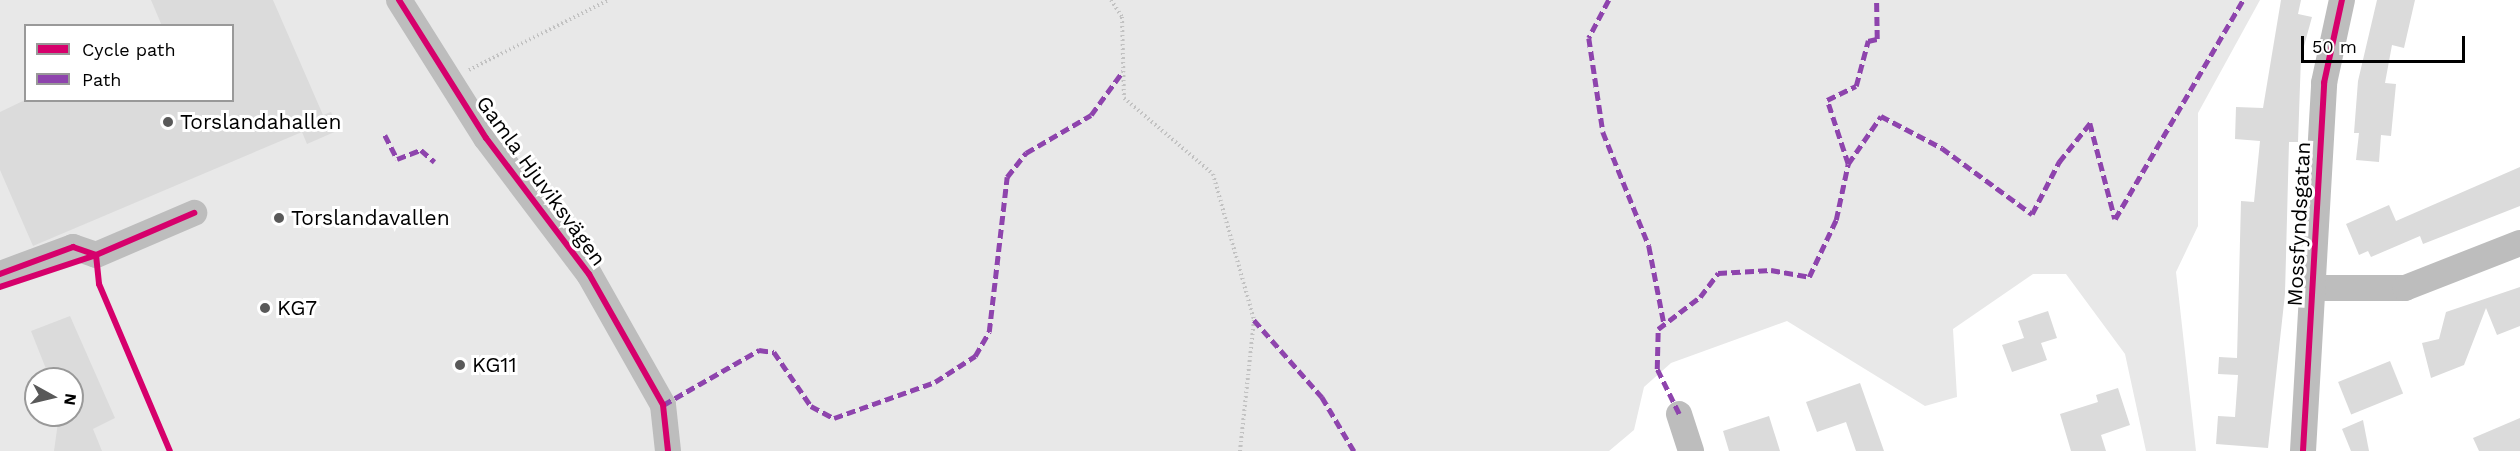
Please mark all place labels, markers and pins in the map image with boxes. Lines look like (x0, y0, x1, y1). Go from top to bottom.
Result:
place label: Torslandahallen (180, 109, 341, 135)
marker: Torslandahallen (161, 115, 175, 129)
place label: Torslandavallen (291, 205, 450, 231)
marker: Torslandavallen (272, 211, 286, 225)
place label: KG7 (277, 295, 317, 321)
marker: KG7 (258, 301, 272, 315)
place label: KG11 (472, 352, 517, 378)
marker: KG11 (453, 358, 467, 372)

